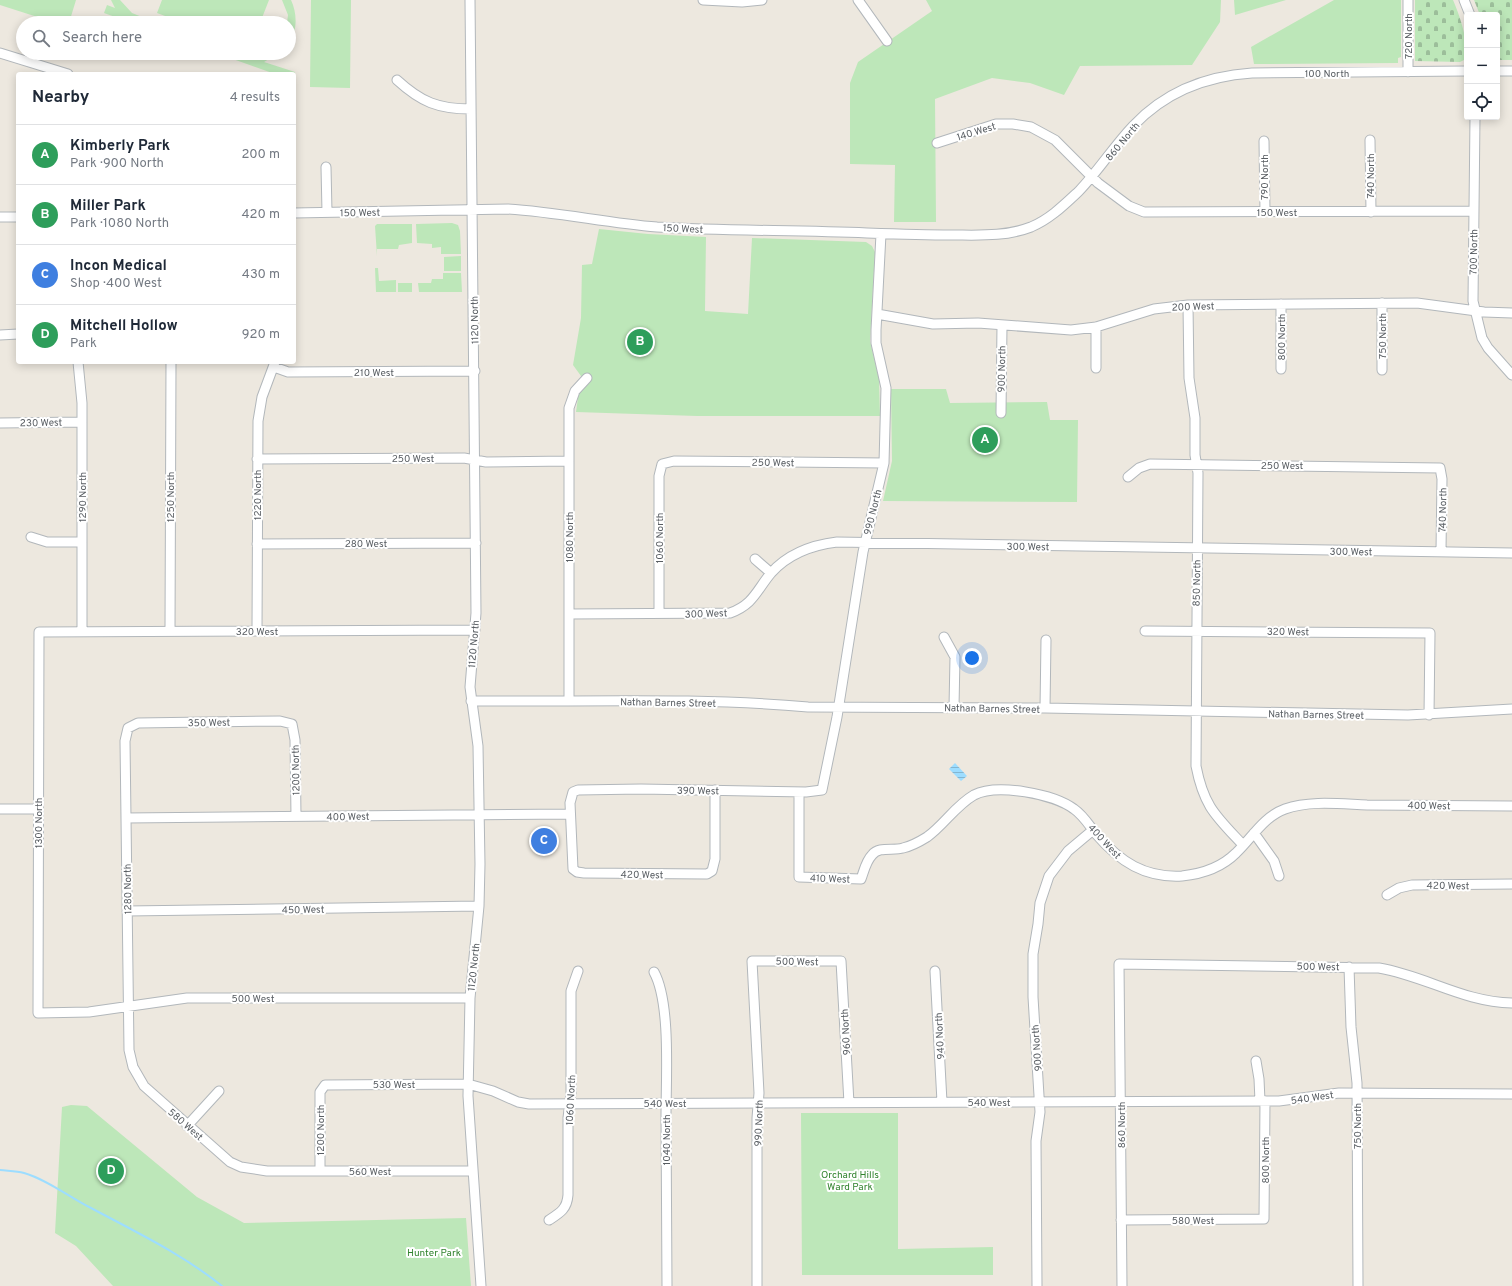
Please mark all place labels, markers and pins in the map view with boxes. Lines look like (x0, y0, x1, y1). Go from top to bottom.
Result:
pin: B (627, 327, 653, 357)
pin: A (972, 425, 998, 455)
pin: C (531, 826, 557, 856)
pin: D (98, 1156, 124, 1186)

